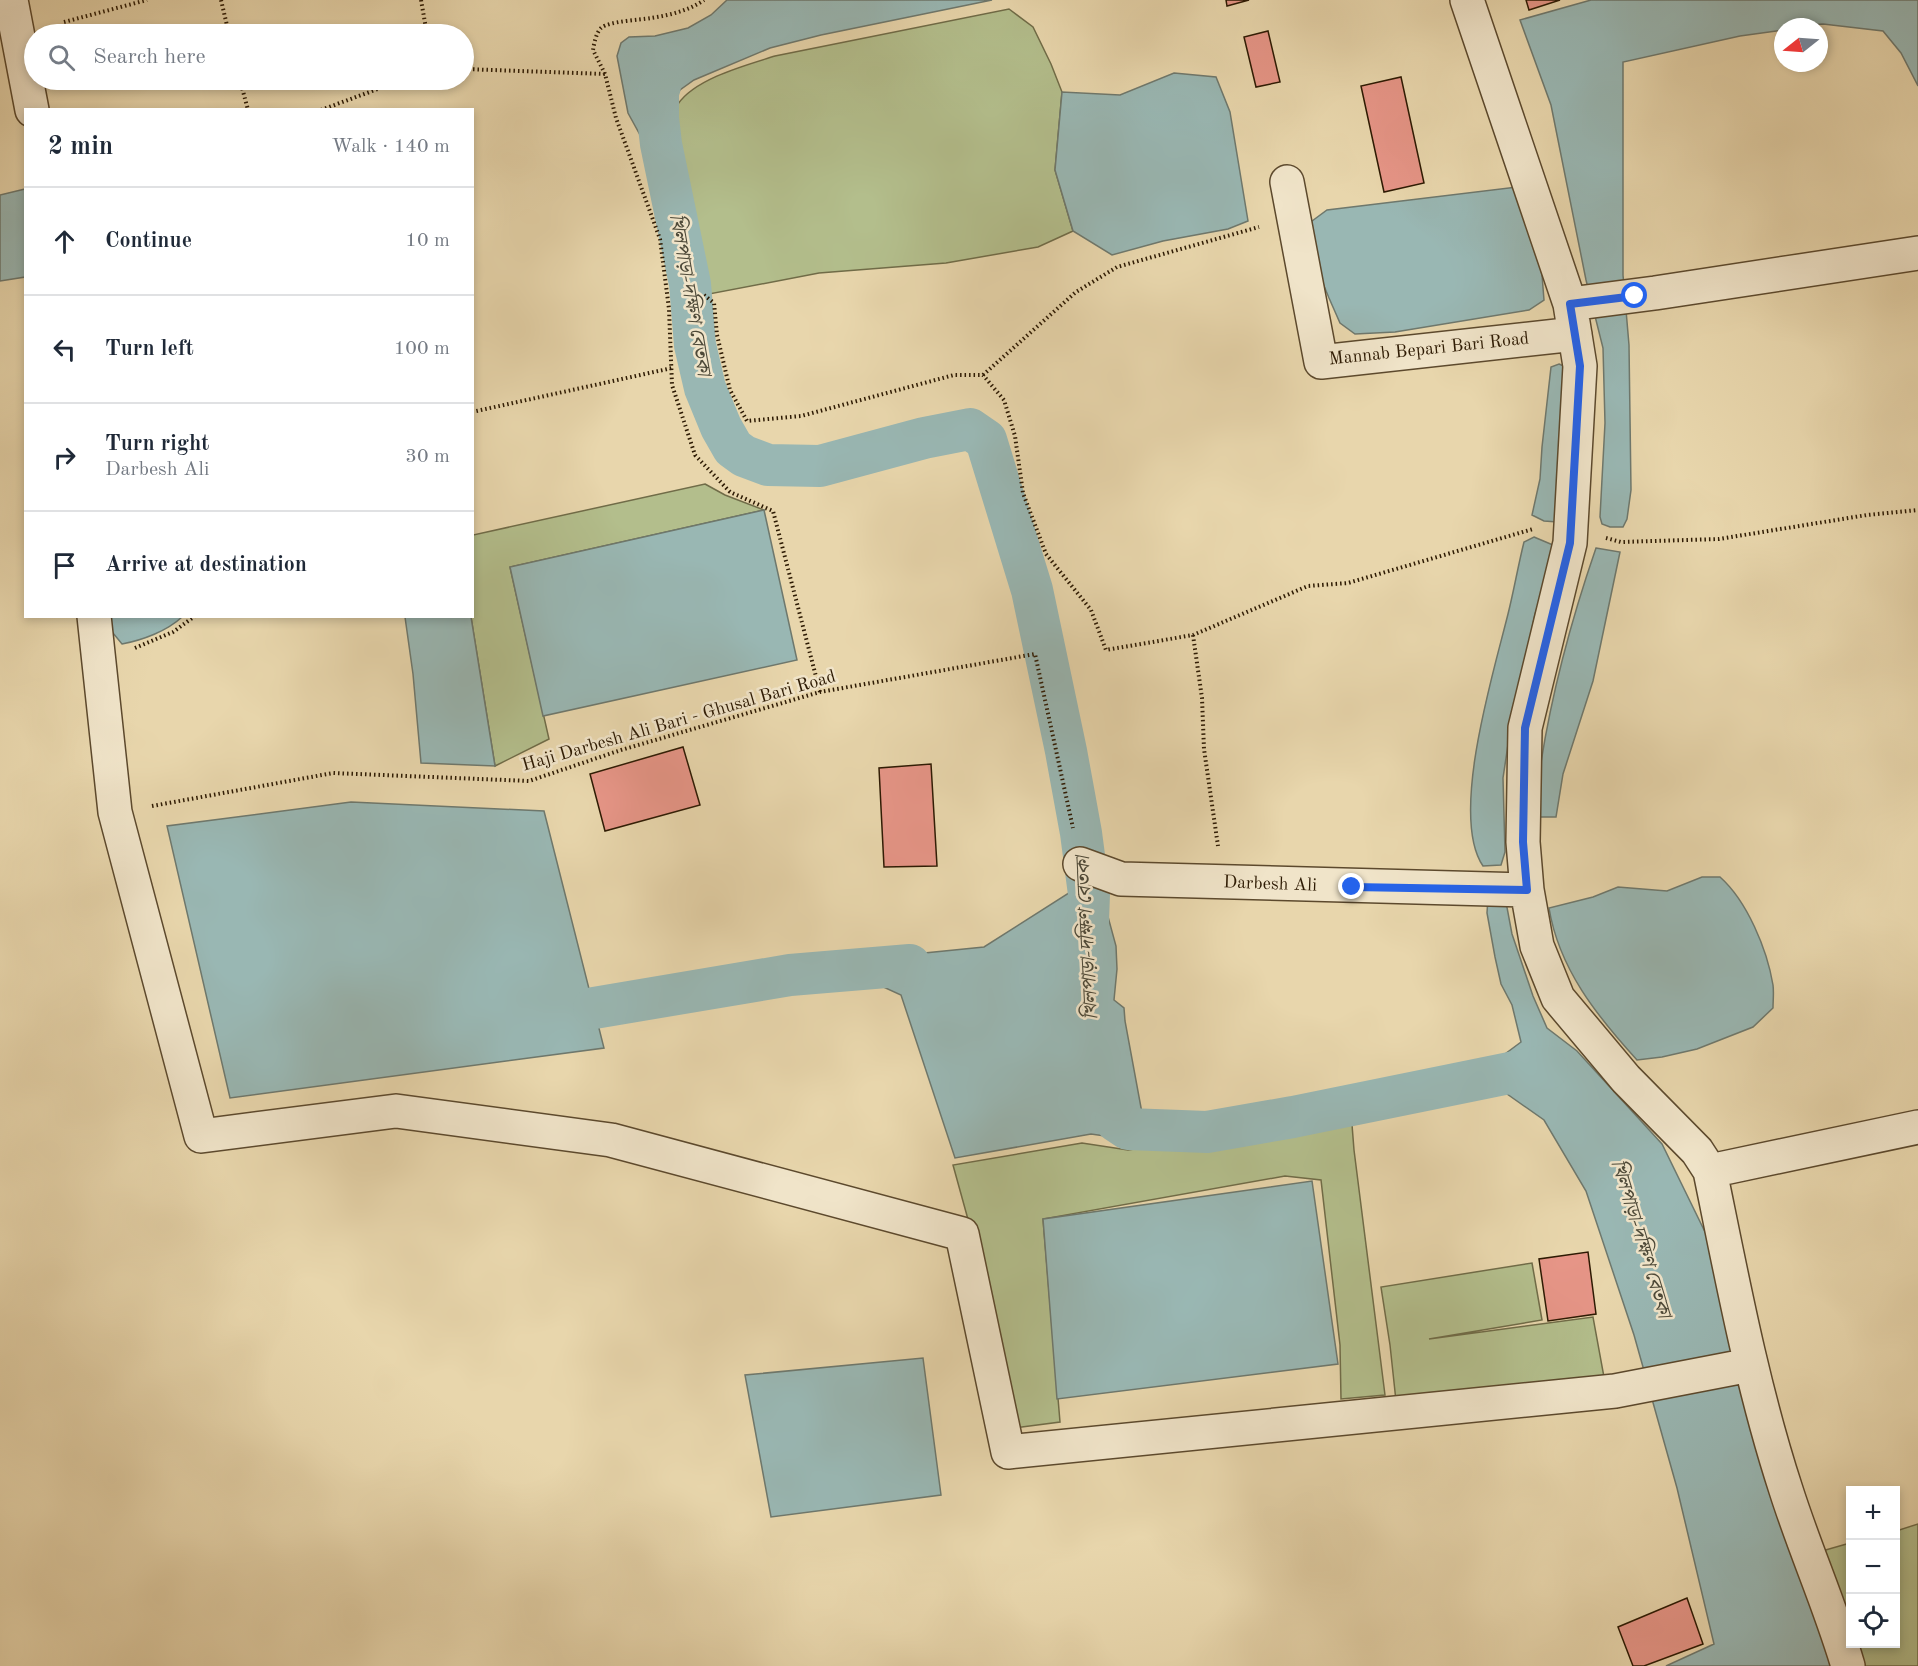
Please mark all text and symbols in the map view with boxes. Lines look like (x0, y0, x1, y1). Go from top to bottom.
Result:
north arrow (1774, 18, 1828, 72)
search box (24, 24, 474, 90)
icon: search (45, 41, 78, 74)
text: Search here (93, 46, 206, 68)
text: 2 min (48, 134, 113, 160)
text: Walk · 140 m (331, 137, 450, 157)
water label: খিলপাড়া-দক্ষিণ বেতকা (665, 212, 718, 380)
icon: ahead (48, 225, 81, 258)
text: Continue (105, 230, 192, 252)
text: 10 m (405, 231, 450, 251)
route start (1621, 282, 1647, 308)
street label: Mannab Bepari Bari Road (1328, 330, 1530, 368)
icon: left (48, 333, 81, 366)
text: Turn left (105, 338, 194, 360)
text: 100 m (394, 339, 450, 359)
text: Turn right (105, 433, 209, 455)
icon: right (48, 441, 81, 474)
text: 30 m (405, 447, 450, 467)
text: Darbesh Ali (105, 460, 209, 480)
icon: arrive (48, 549, 81, 582)
text: Arrive at destination (105, 554, 307, 576)
street label: Haji Darbesh Ali Bari - Ghusal Bari Road (520, 667, 838, 775)
water label: খিলপাড়া-দক্ষিণ বেতকা (1070, 853, 1102, 1020)
street label: Darbesh Ali (1223, 873, 1317, 895)
route end (1338, 873, 1364, 899)
water label: খিলপাড়া-দক্ষিণ বেতকা (1607, 1157, 1678, 1323)
map controls (1846, 1486, 1900, 1648)
button: + (1846, 1486, 1900, 1540)
button: − (1846, 1540, 1900, 1594)
button: locate (1846, 1594, 1900, 1648)

